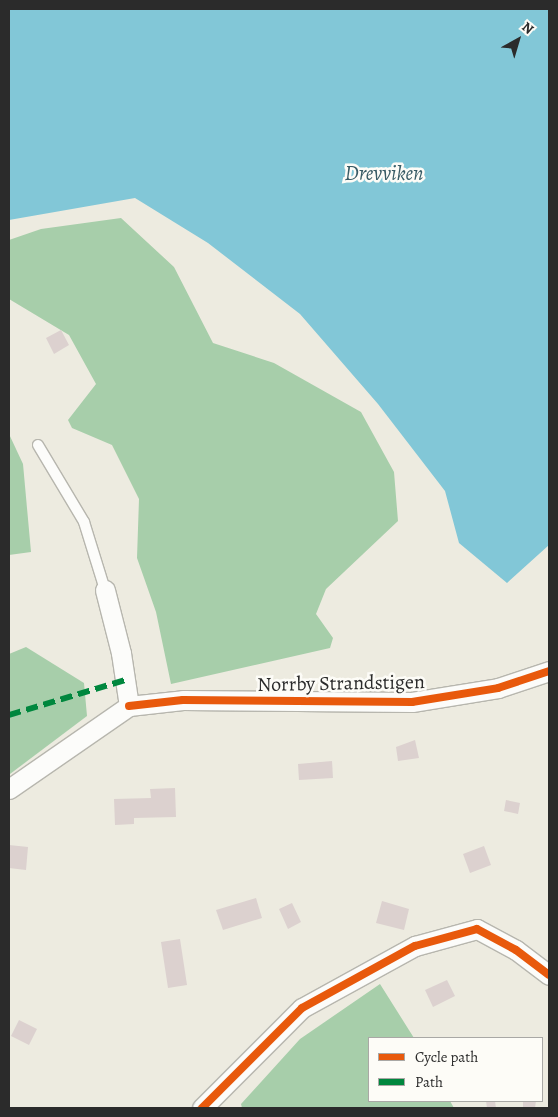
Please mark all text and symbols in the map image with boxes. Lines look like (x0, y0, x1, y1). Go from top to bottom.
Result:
north arrow (493, 15, 543, 65)
text: N (518, 17, 538, 39)
water label: Drevviken (345, 160, 423, 186)
street label: Norrby Strandstigen (257, 670, 425, 696)
legend (368, 1037, 543, 1102)
text: Cycle path (415, 1047, 478, 1067)
text: Path (415, 1072, 443, 1092)

